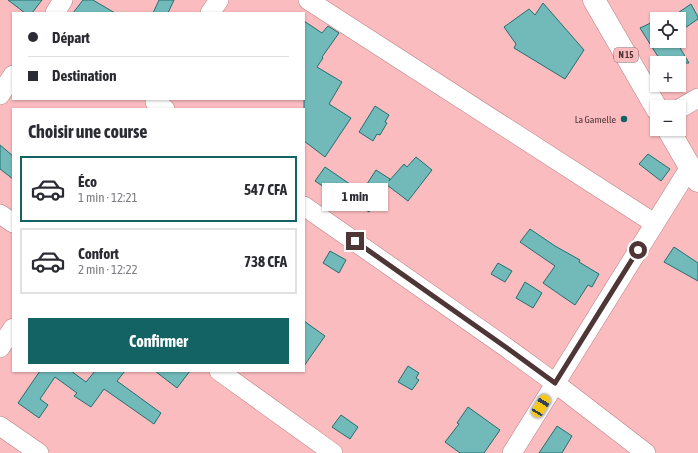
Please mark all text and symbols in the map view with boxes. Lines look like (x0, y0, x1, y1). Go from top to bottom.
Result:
map controls (650, 12, 686, 136)
button: locate (650, 12, 686, 48)
text: Départ (52, 29, 90, 46)
road number: N 15 (614, 48, 638, 62)
button: + (650, 56, 686, 92)
text: Destination (52, 67, 117, 84)
button: − (650, 100, 686, 136)
place label: La Gamelle (575, 114, 616, 125)
marker: La Gamelle (619, 114, 629, 124)
text: Choisir une course (28, 121, 147, 142)
icon: car (30, 171, 66, 207)
text: Éco (78, 173, 97, 190)
text: 547 CFA (244, 181, 287, 198)
callout: 1 min (322, 183, 388, 211)
text: 1 min (342, 189, 368, 204)
text: 1 min · 12:21 (78, 190, 138, 205)
route end (346, 232, 364, 250)
route start (629, 241, 647, 259)
icon: car (30, 243, 66, 279)
text: Confort (78, 245, 119, 262)
text: 738 CFA (244, 253, 287, 270)
text: 2 min · 12:22 (78, 262, 138, 277)
button: Confirmer (28, 318, 289, 364)
car (530, 393, 552, 419)

